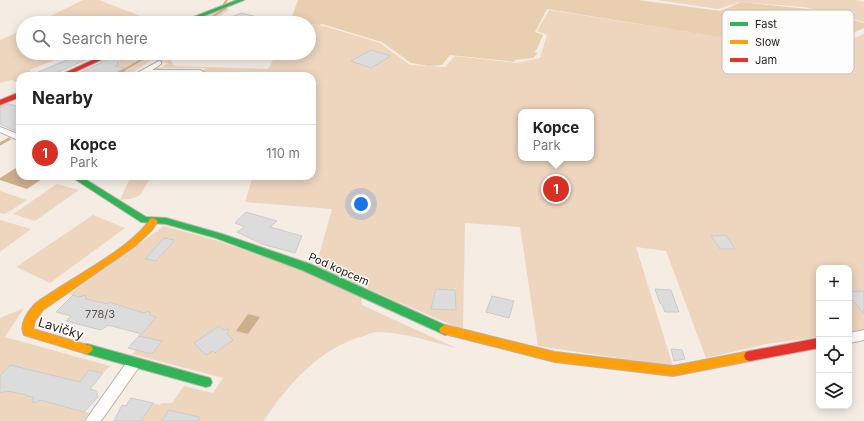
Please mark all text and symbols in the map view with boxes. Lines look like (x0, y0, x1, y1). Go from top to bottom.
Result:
legend (722, 10, 854, 74)
search box (16, 16, 316, 60)
text: Fast (755, 17, 777, 31)
icon: search (30, 27, 52, 49)
text: Search here (62, 29, 148, 48)
text: Slow (755, 35, 780, 49)
text: Jam (755, 53, 777, 67)
text: Nearby (32, 88, 93, 108)
popup (518, 109, 594, 161)
text: Kopce (533, 118, 579, 137)
text: Kopce (70, 135, 117, 154)
text: Park (533, 137, 561, 153)
text: 1 (42, 145, 48, 161)
text: 110 m (266, 145, 300, 161)
text: Park (70, 154, 98, 170)
pin: 1 (543, 174, 569, 204)
your location (351, 194, 371, 214)
street label: Pod kopcem (307, 249, 371, 289)
map controls (816, 265, 852, 409)
button: + (816, 265, 852, 301)
button: − (816, 301, 852, 337)
house number: 778/3 (85, 307, 115, 321)
street label: Lavičky (36, 314, 86, 342)
button: locate (816, 337, 852, 373)
button: layers (816, 373, 852, 409)

